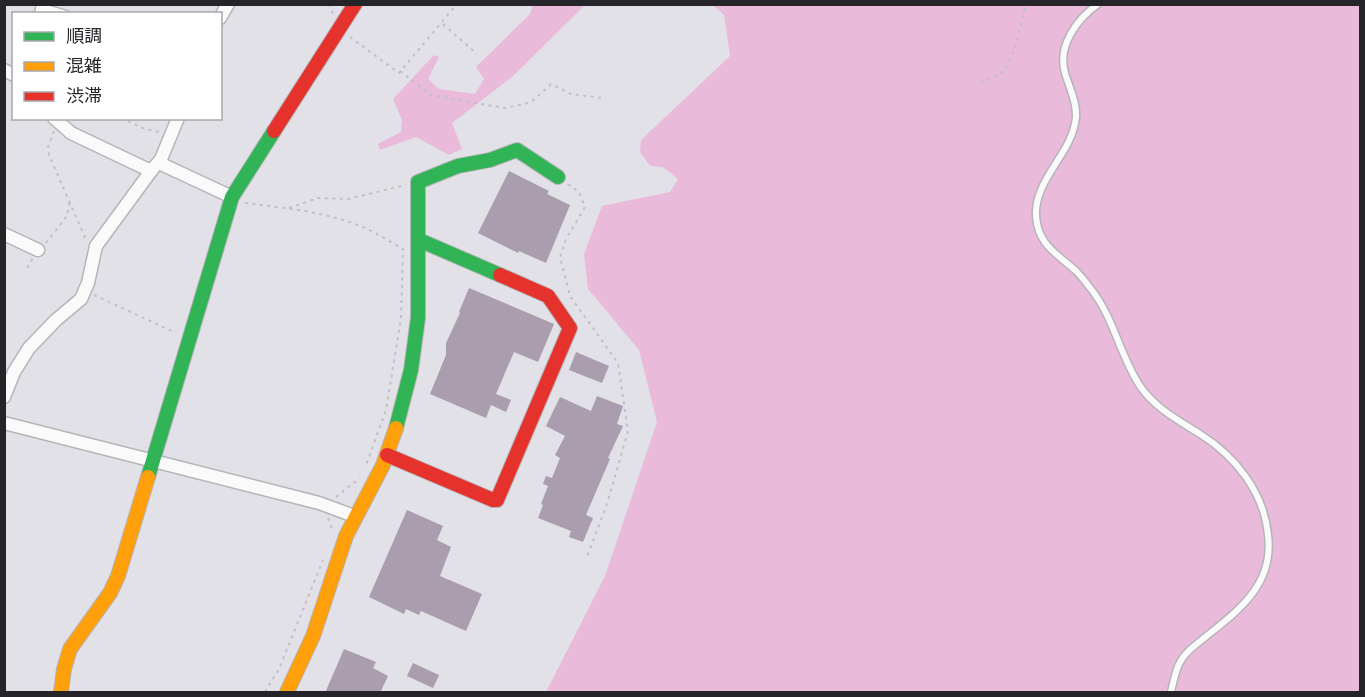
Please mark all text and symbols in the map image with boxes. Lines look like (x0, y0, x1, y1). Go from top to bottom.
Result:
legend (12, 12, 222, 120)
text: 順調 (66, 24, 102, 47)
text: 混雑 (66, 54, 102, 77)
text: 渋滞 (66, 84, 102, 107)

